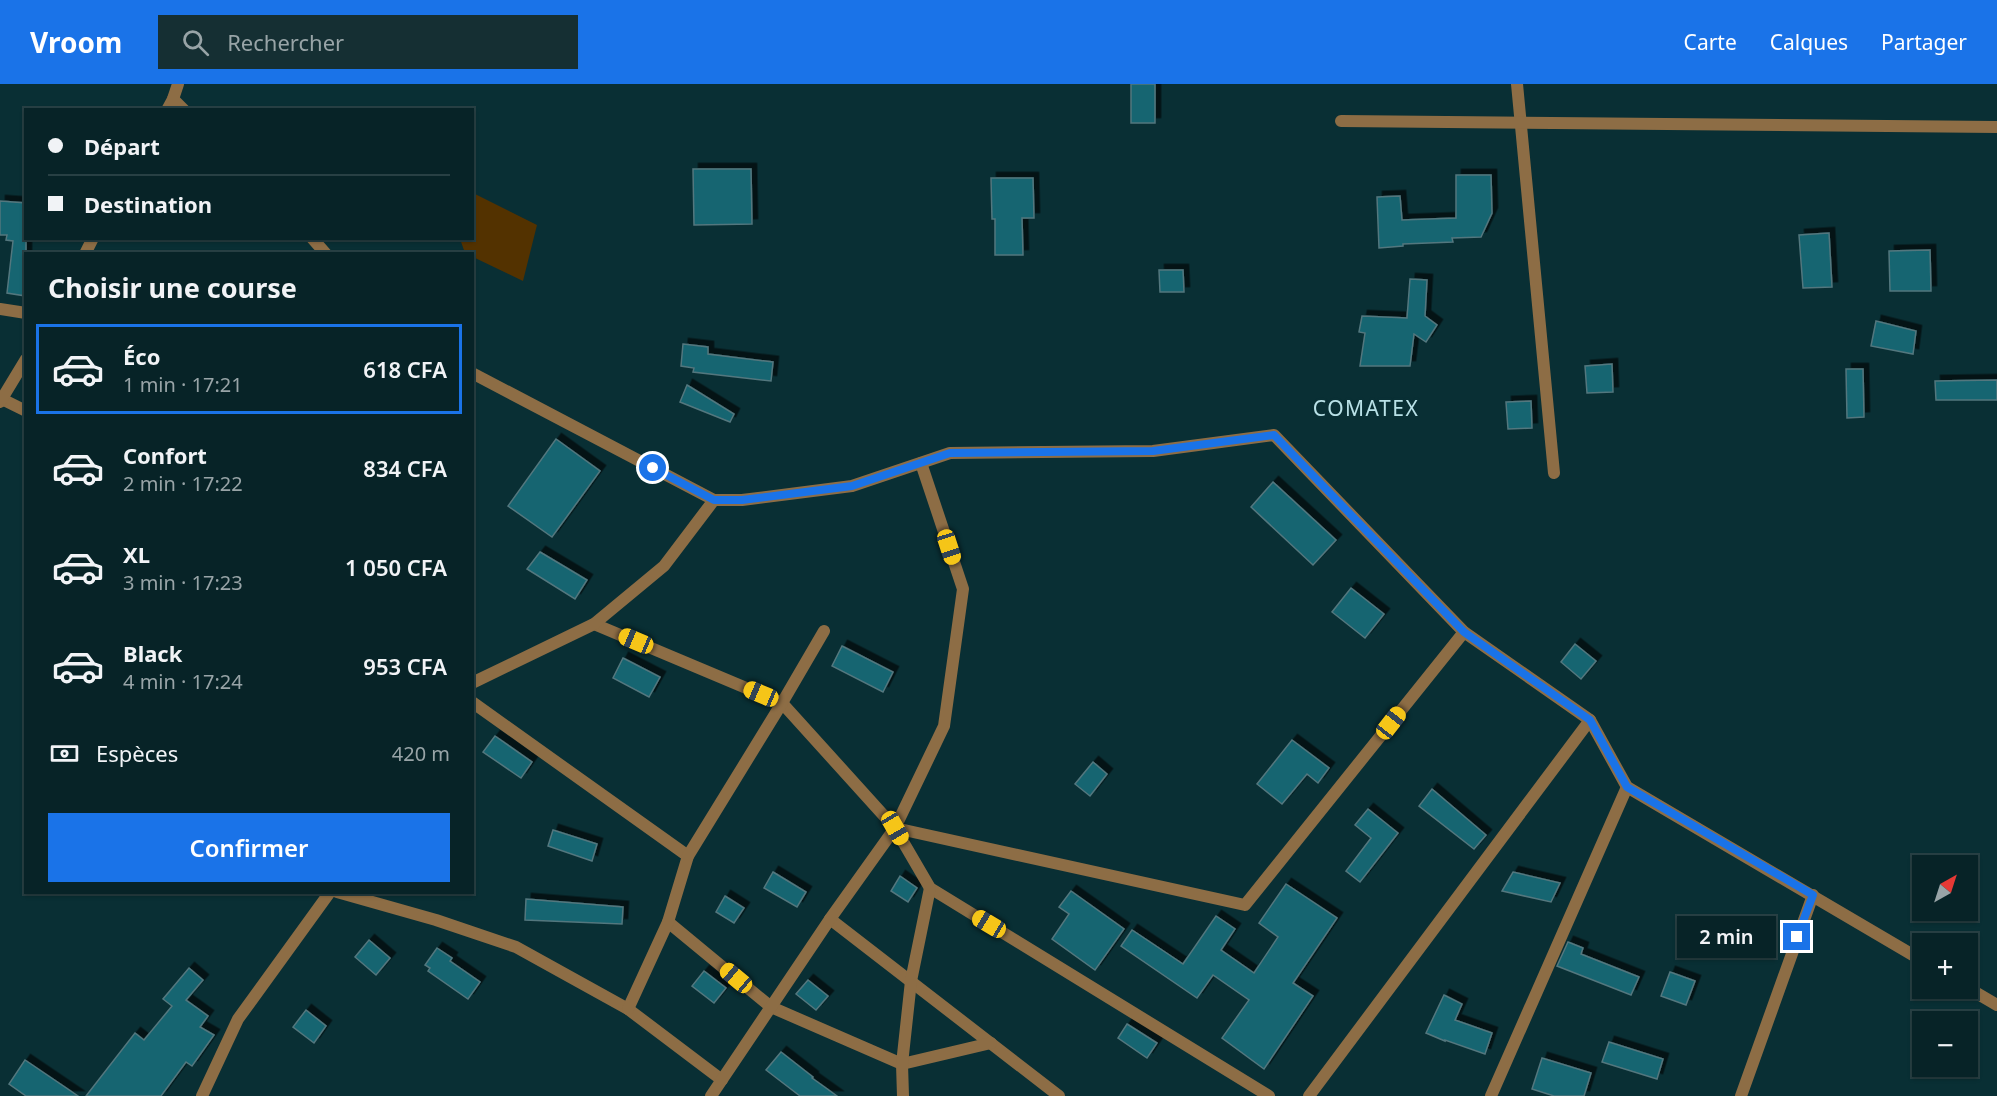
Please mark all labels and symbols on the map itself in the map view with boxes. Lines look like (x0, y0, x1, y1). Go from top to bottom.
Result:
district label: COMATEX (1313, 394, 1419, 422)
route start (639, 454, 666, 481)
car (935, 527, 963, 567)
car (616, 626, 656, 656)
car (741, 679, 781, 709)
car (1373, 703, 1409, 743)
car (878, 808, 912, 848)
north arrow (1912, 855, 1978, 921)
car (969, 907, 1009, 941)
callout: 2 min (1677, 916, 1776, 958)
route end (1783, 923, 1810, 950)
car (716, 960, 756, 996)

